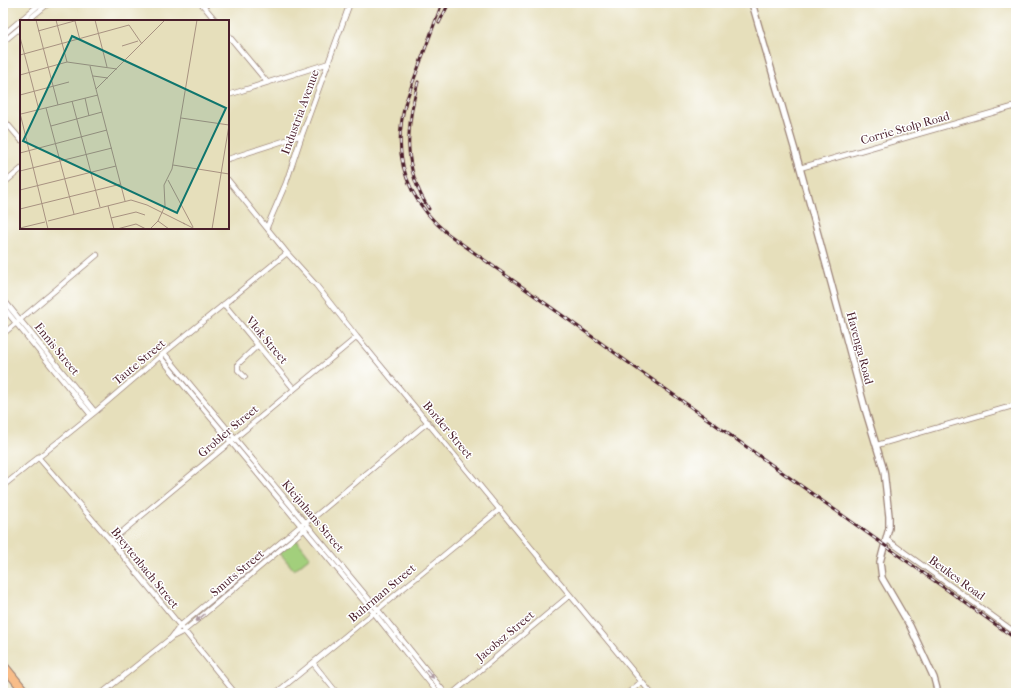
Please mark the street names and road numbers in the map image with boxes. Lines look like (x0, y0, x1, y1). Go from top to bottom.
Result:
street label: Industria Avenue (278, 68, 322, 156)
street label: Corrie Stolp Road (859, 108, 952, 147)
street label: Havenga Road (844, 310, 877, 386)
street label: Vlok Street (242, 313, 291, 367)
street label: Ennis Street (32, 320, 83, 379)
street label: Taute Street (110, 336, 168, 388)
street label: Border Street (420, 398, 477, 462)
street label: Grobler Street (195, 401, 261, 460)
street label: Kleijnhans Street (279, 477, 348, 555)
street label: Breytenbach Street (108, 525, 182, 612)
street label: Smuts Street (207, 546, 267, 599)
street label: Beukes Road (926, 553, 988, 603)
street label: Buhrman Street (346, 560, 419, 625)
street label: Jacobsz Street (472, 607, 537, 665)

